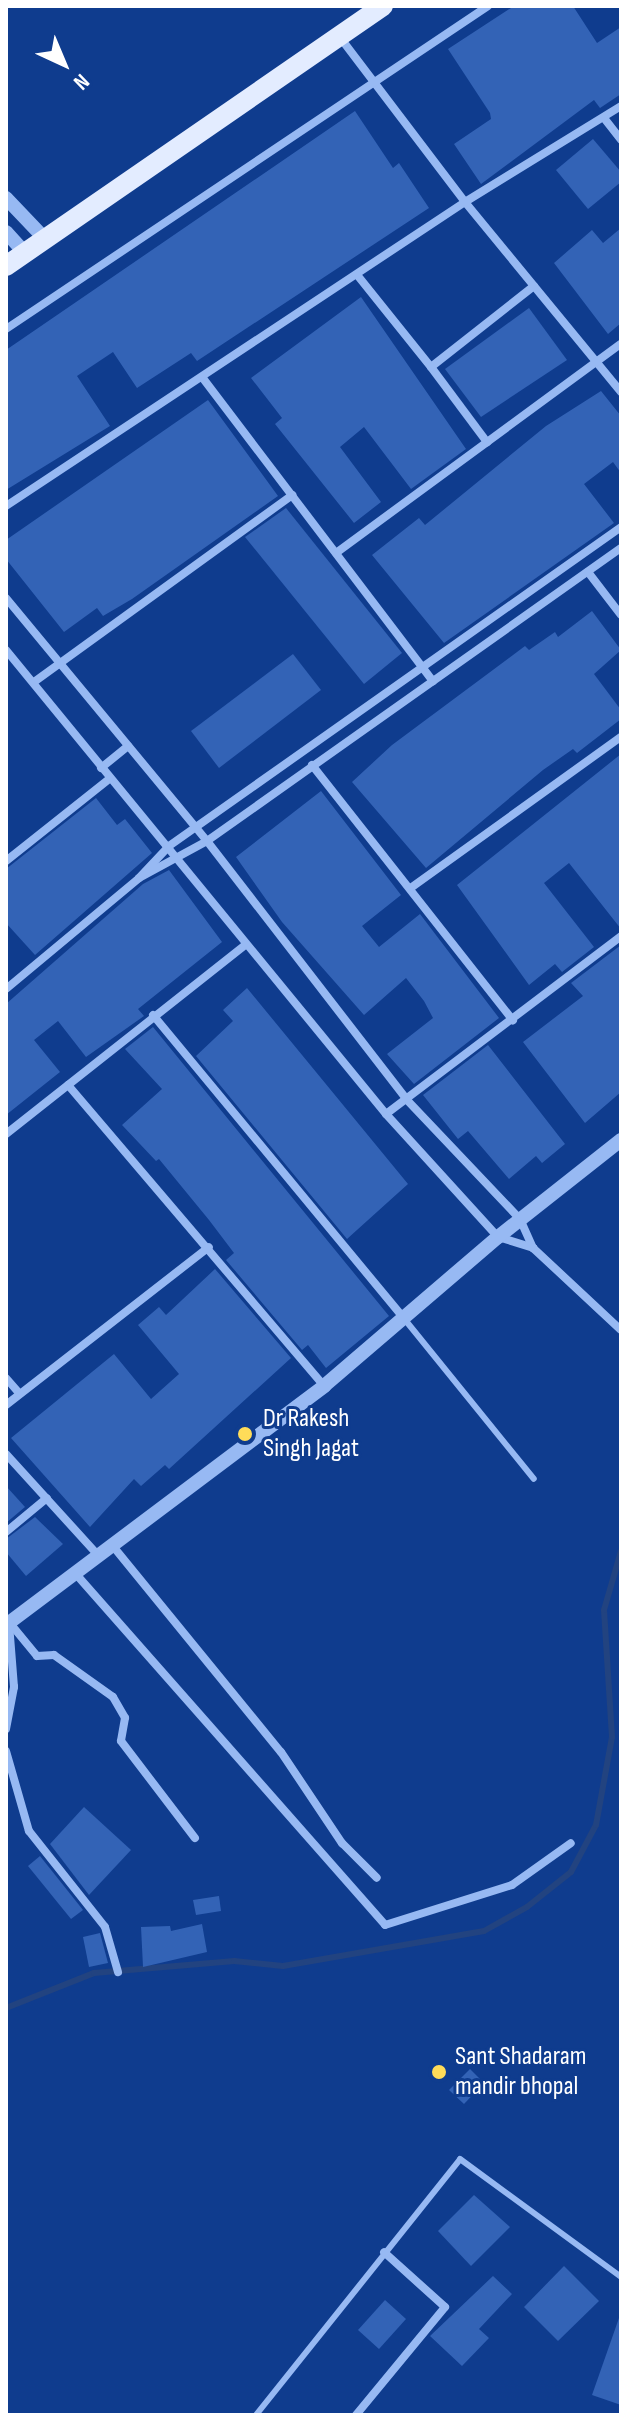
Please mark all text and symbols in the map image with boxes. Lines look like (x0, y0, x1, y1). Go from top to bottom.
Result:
north arrow (24, 24, 104, 104)
text: N (67, 68, 95, 95)
place label: Dr Rakesh Singh Jagat (263, 1403, 359, 1464)
marker: Dr Rakesh Singh Jagat (234, 1423, 256, 1445)
place label: Sant Shadaram mandir bhopal (455, 2041, 586, 2102)
marker: Sant Shadaram mandir bhopal (430, 2063, 448, 2081)

